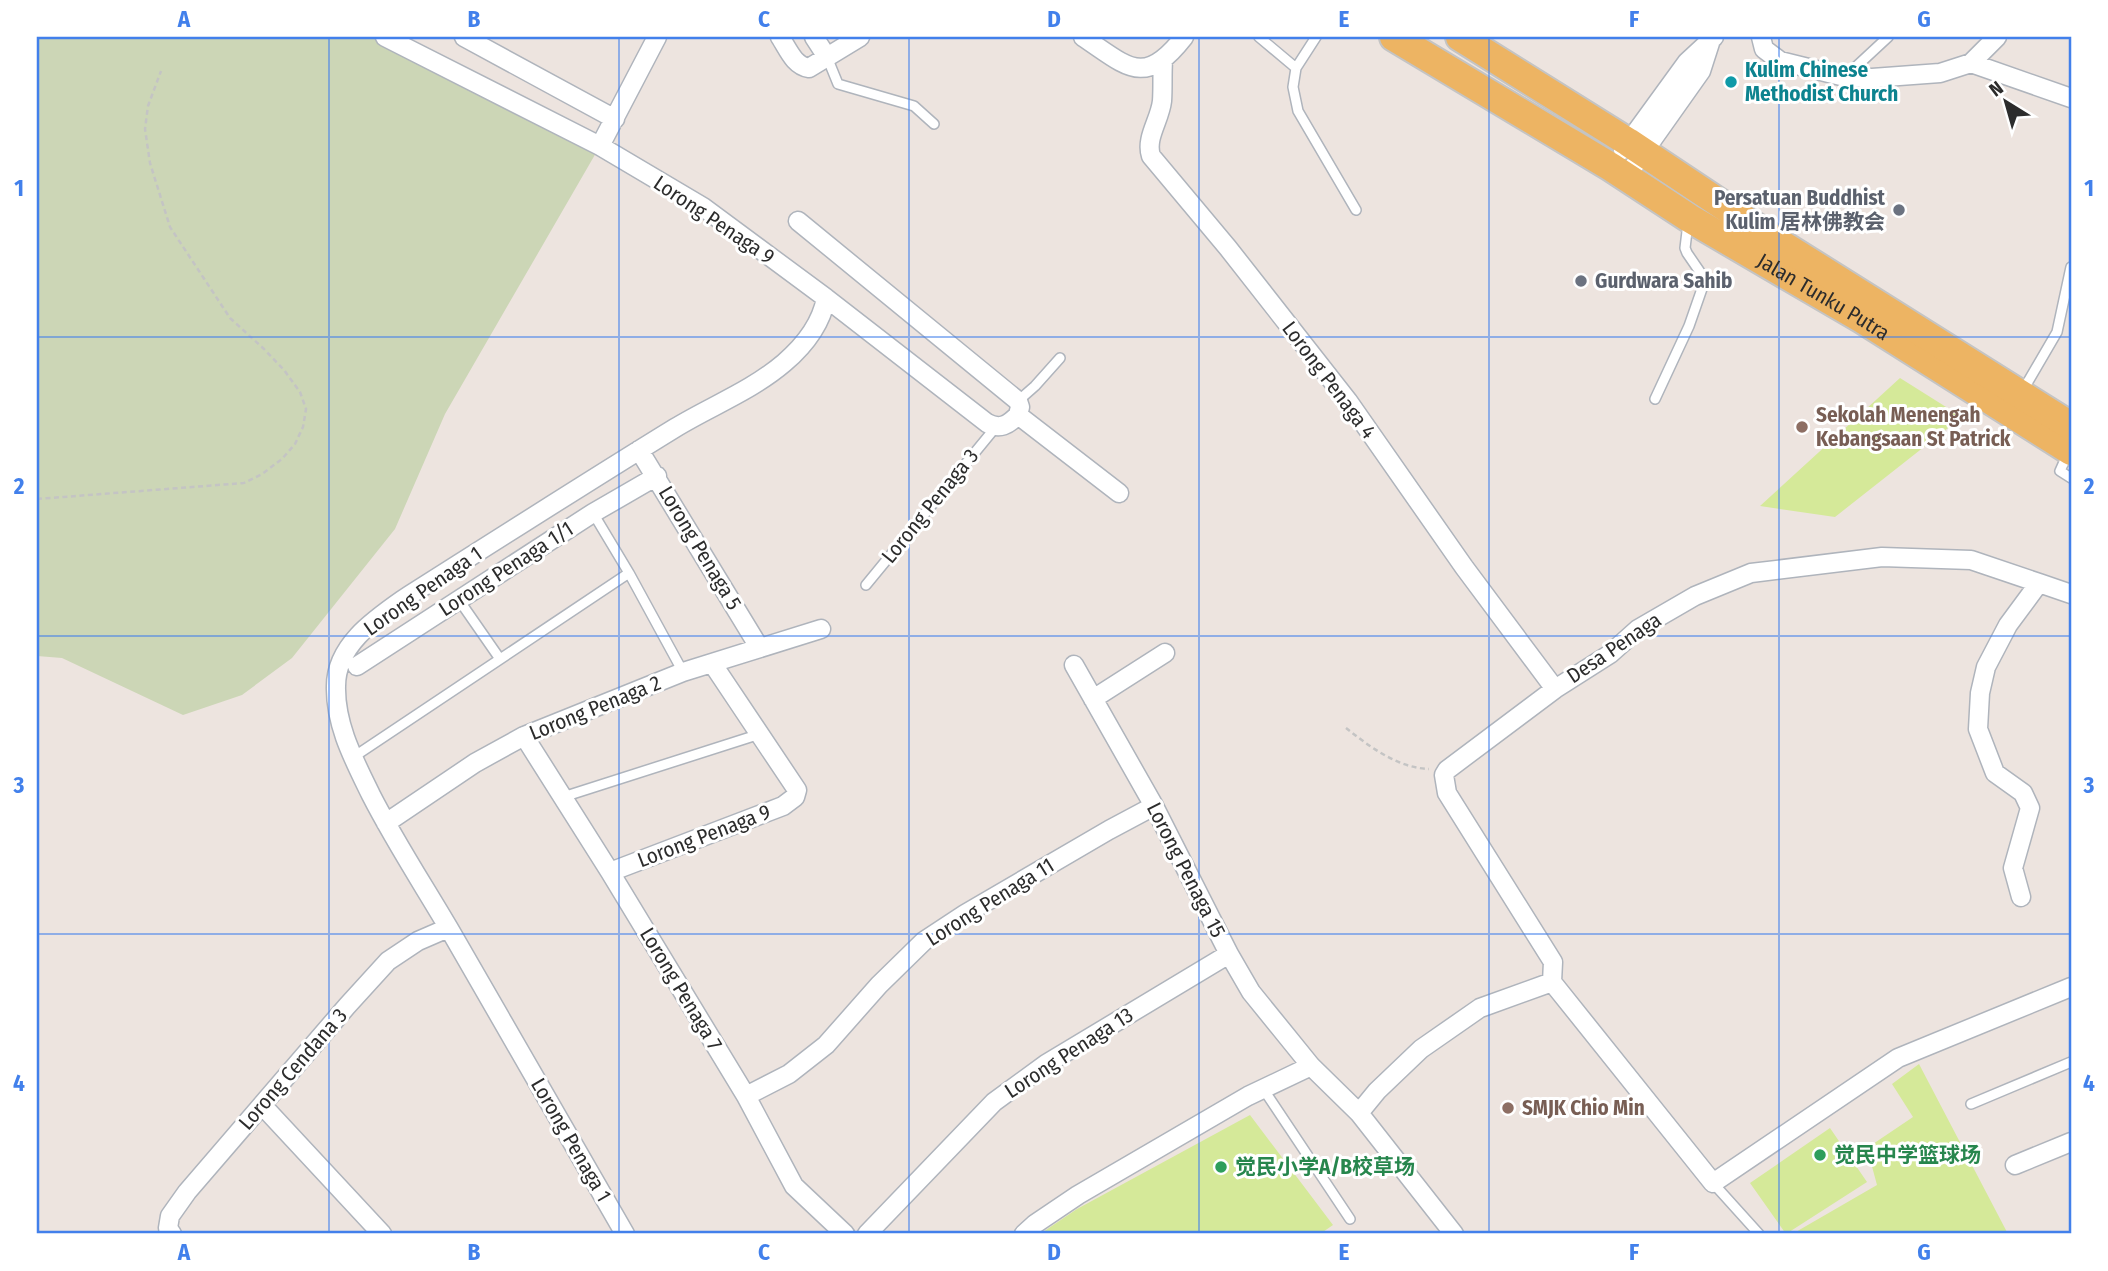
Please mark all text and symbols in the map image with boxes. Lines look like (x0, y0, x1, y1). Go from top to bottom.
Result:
text: A (177, 5, 191, 33)
text: B (468, 5, 481, 33)
text: C (758, 5, 770, 33)
text: D (1047, 5, 1061, 33)
text: E (1339, 5, 1350, 33)
text: F (1629, 5, 1639, 33)
text: G (1917, 5, 1931, 33)
place label: Kulim Chinese Methodist Church (1745, 57, 1898, 107)
north arrow (1972, 66, 2042, 136)
marker: Kulim Chinese Methodist Church (1723, 74, 1739, 90)
text: N (1985, 76, 2008, 101)
street label: Lorong Penaga 9 (649, 170, 779, 270)
text: 1 (14, 174, 24, 202)
text: 1 (2084, 174, 2094, 202)
place label: Persatuan Buddhist Kulim 居林佛教会 (1714, 185, 1886, 235)
marker: Persatuan Buddhist Kulim 居林佛教会 (1891, 202, 1907, 218)
street label: Jalan Tunku Putra (1753, 248, 1895, 346)
place label: Gurdwara Sahib (1595, 268, 1732, 294)
marker: Gurdwara Sahib (1573, 273, 1589, 289)
street label: Lorong Penaga 4 (1276, 316, 1382, 444)
place label: Sekolah Menengah Kebangsaan St Patrick (1816, 402, 2011, 452)
marker: Sekolah Menengah Kebangsaan St Patrick (1794, 419, 1810, 435)
street label: Lorong Penaga 3 (876, 444, 984, 568)
text: 2 (13, 472, 25, 500)
text: 2 (2083, 472, 2095, 500)
street label: Lorong Penaga 5 (653, 481, 747, 615)
street label: Lorong Penaga 1/1 (434, 516, 578, 622)
street label: Lorong Penaga 1 (359, 541, 487, 641)
street label: Desa Penaga (1562, 607, 1666, 689)
street label: Lorong Penaga 2 (526, 670, 664, 746)
text: 3 (13, 771, 25, 799)
text: 3 (2083, 771, 2095, 799)
street label: Lorong Penaga 15 (1141, 798, 1231, 942)
street label: Lorong Penaga 9 (634, 799, 774, 873)
street label: Lorong Penaga 11 (921, 852, 1059, 952)
street label: Lorong Penaga 7 (634, 923, 728, 1055)
street label: Lorong Penaga 13 (1000, 1002, 1138, 1104)
street label: Lorong Cendana 3 (233, 1003, 353, 1135)
text: 4 (13, 1069, 25, 1097)
text: 4 (2083, 1069, 2095, 1097)
street label: Lorong Penaga 1 (525, 1074, 617, 1206)
place label: SMJK Chio Min (1522, 1095, 1645, 1121)
marker: SMJK Chio Min (1500, 1100, 1516, 1116)
place label: 觉民中学篮球场 (1834, 1142, 1981, 1168)
marker: 觉民中学篮球场 (1812, 1147, 1828, 1163)
place label: 觉民小学A/B校草场 (1235, 1154, 1415, 1180)
marker: 觉民小学A/B校草场 (1213, 1159, 1229, 1175)
text: A (177, 1238, 191, 1266)
text: B (468, 1238, 481, 1266)
text: C (758, 1238, 770, 1266)
text: D (1047, 1238, 1061, 1266)
text: E (1339, 1238, 1350, 1266)
text: F (1629, 1238, 1639, 1266)
text: G (1917, 1238, 1931, 1266)

